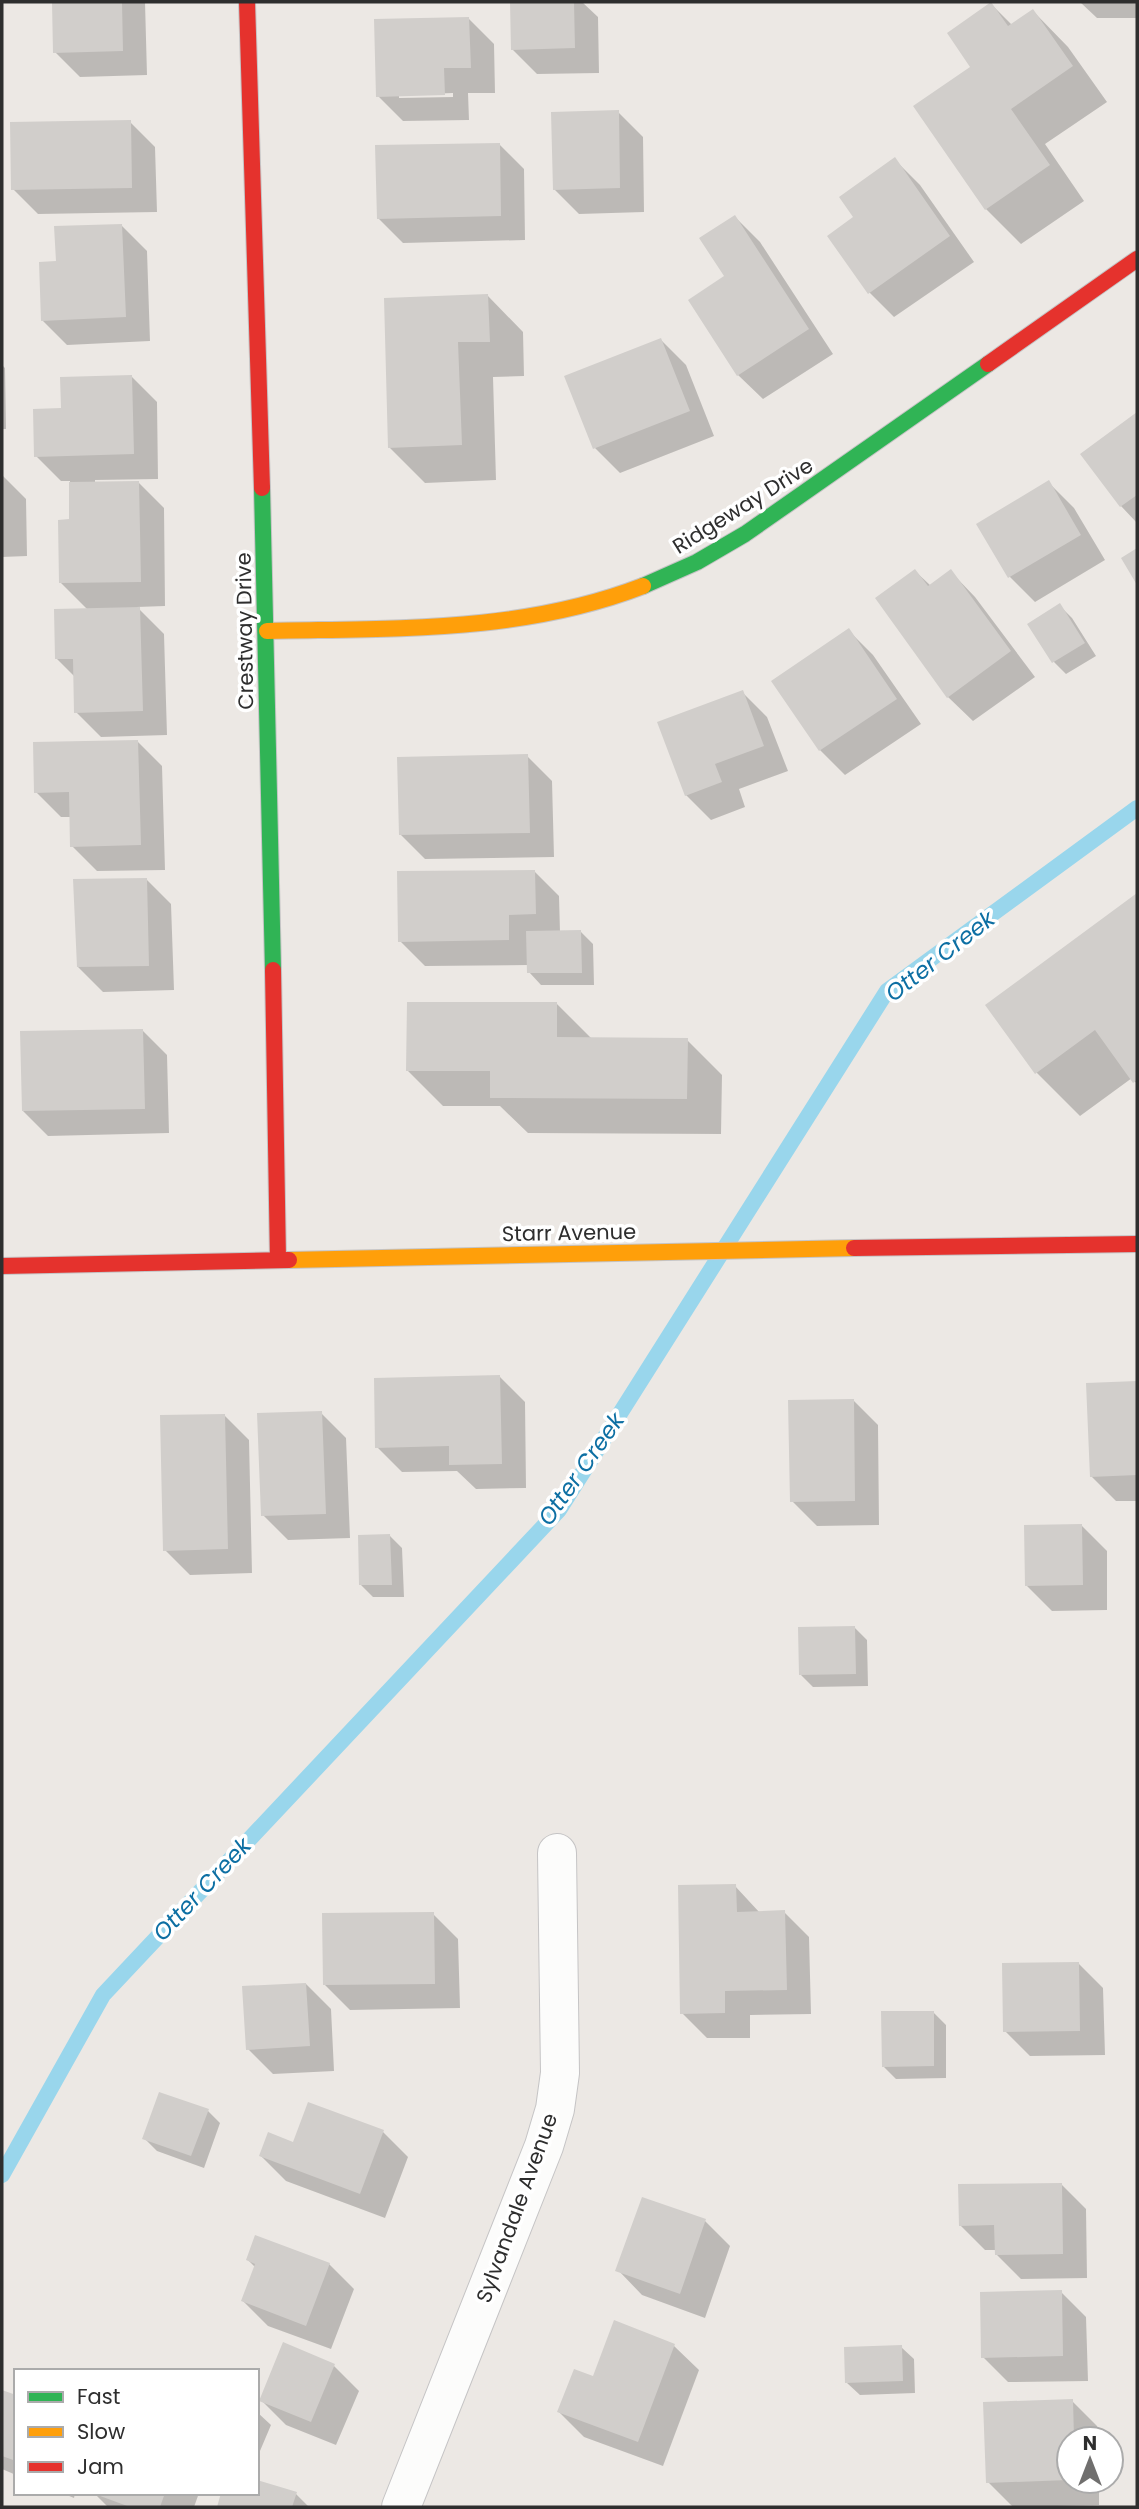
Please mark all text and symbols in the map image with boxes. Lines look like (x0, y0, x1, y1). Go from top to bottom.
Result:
street label: Ridgeway Drive (667, 451, 819, 560)
street label: Crestway Drive (229, 552, 260, 710)
water label: Otter Creek (878, 902, 1002, 1009)
street label: Starr Avenue (502, 1217, 636, 1248)
water label: Otter Creek (530, 1405, 632, 1532)
water label: Otter Creek (146, 1829, 259, 1948)
street label: Sylvandale Avenue (469, 2109, 564, 2307)
legend (14, 2369, 259, 2495)
text: Fast (77, 2382, 120, 2411)
text: Slow (77, 2417, 125, 2446)
north arrow (1055, 2425, 1125, 2495)
text: N (1083, 2430, 1097, 2457)
text: Jam (77, 2452, 124, 2481)

